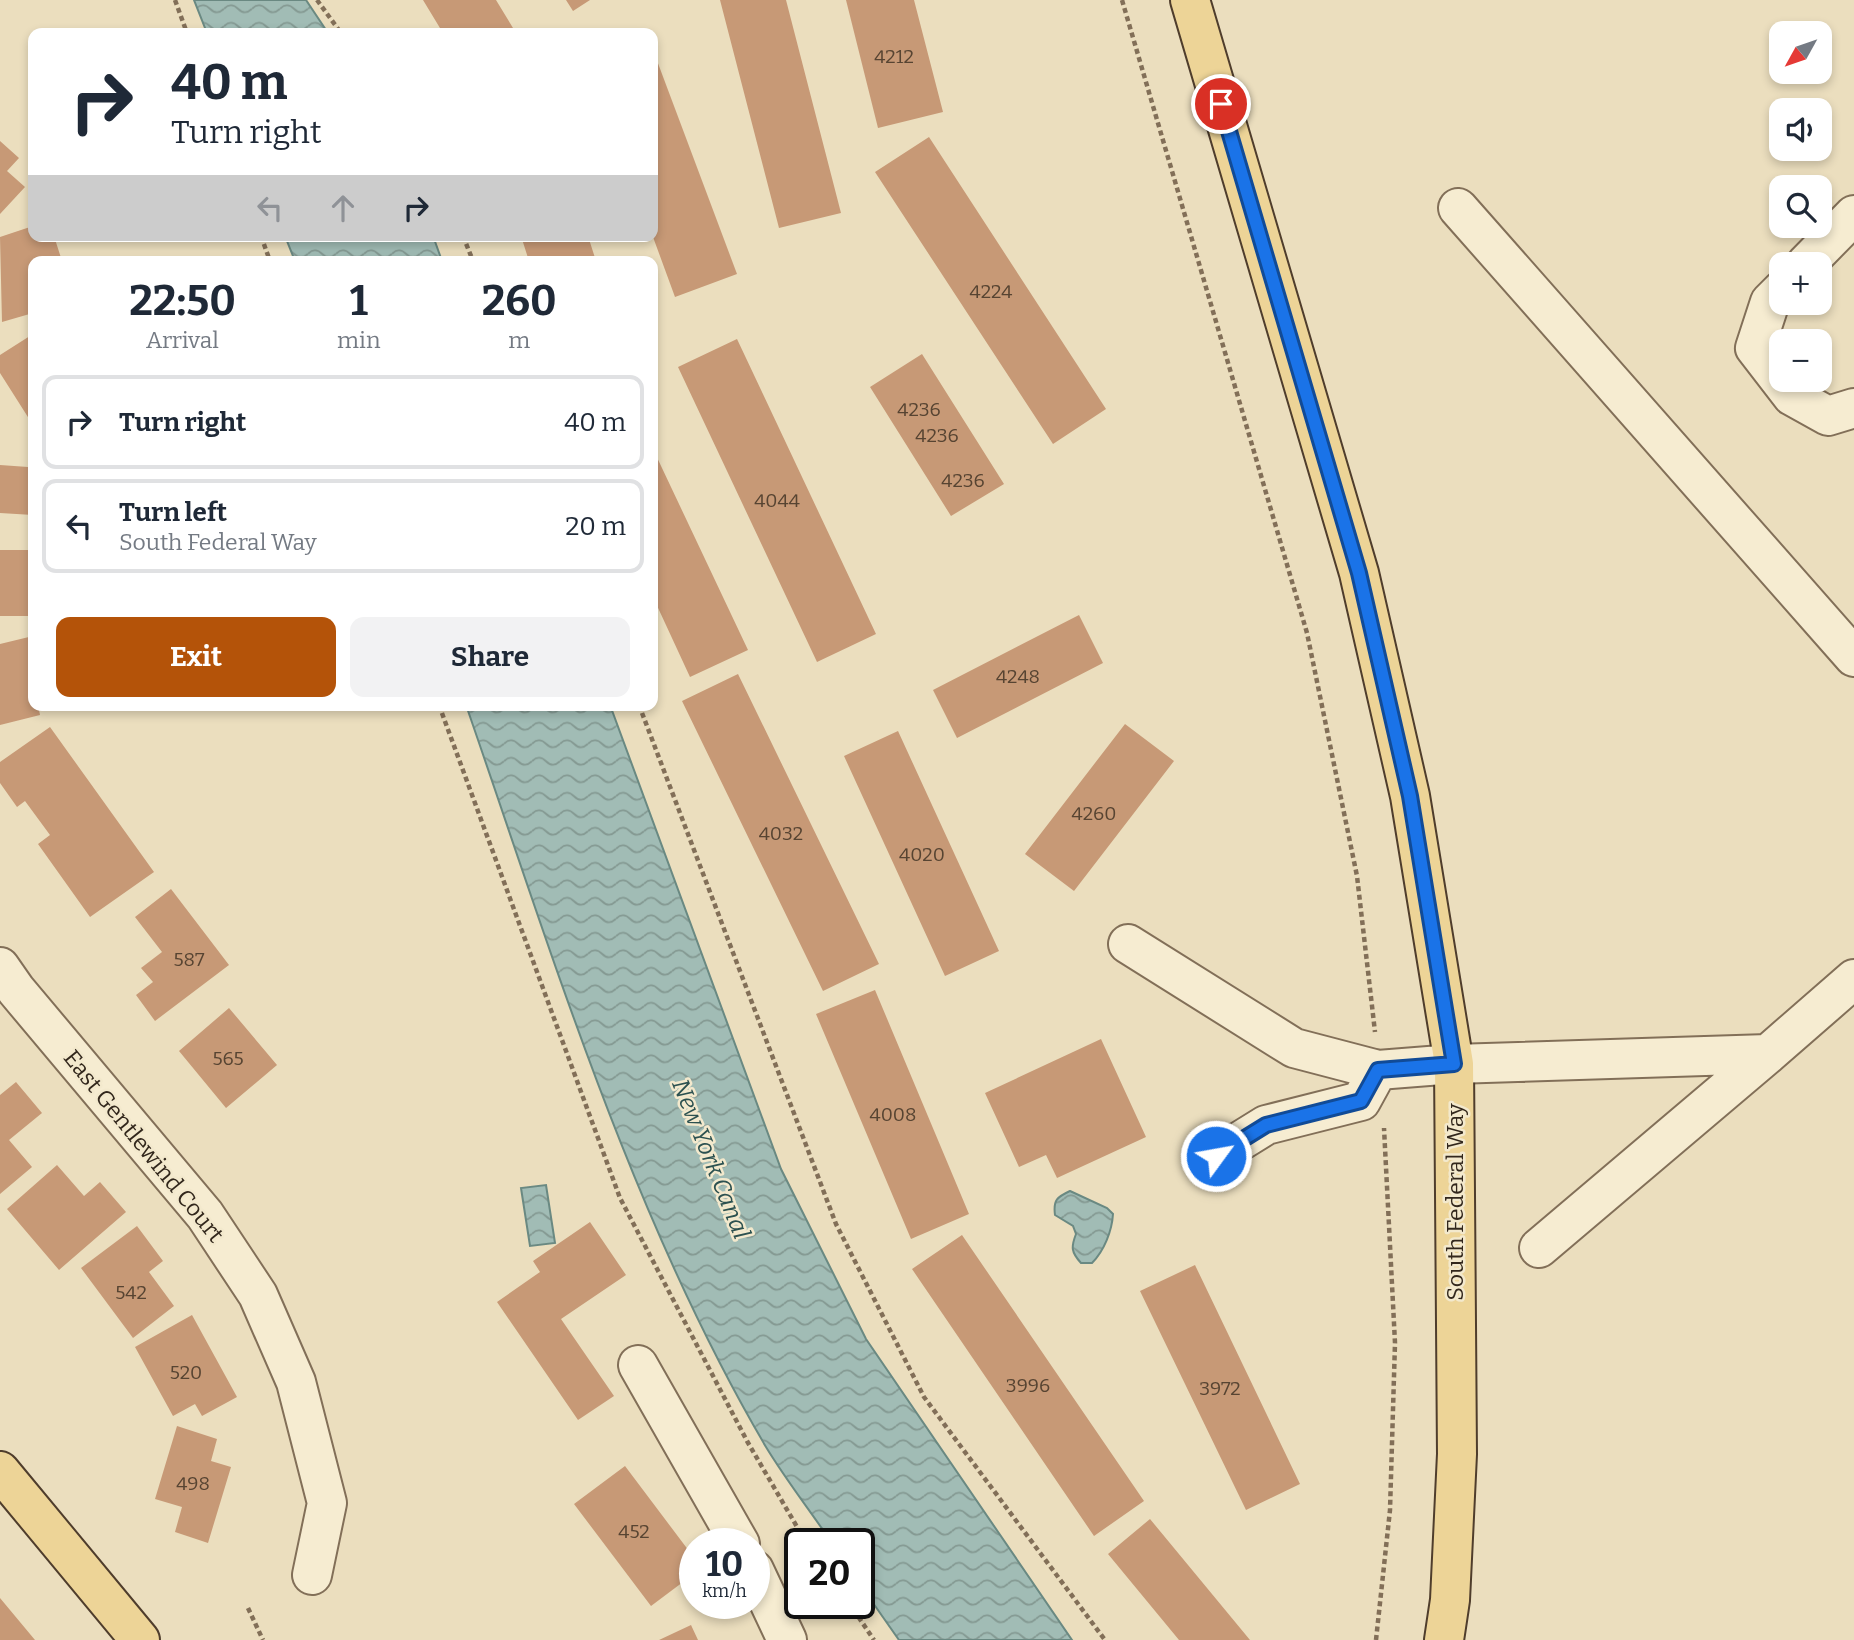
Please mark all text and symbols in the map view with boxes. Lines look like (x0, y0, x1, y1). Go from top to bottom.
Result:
north arrow (1769, 21, 1832, 84)
map controls (1769, 21, 1832, 392)
house number: 4212 (874, 45, 914, 68)
text: 40 m (171, 53, 288, 112)
icon: right (56, 56, 147, 147)
pin (1191, 74, 1251, 134)
icon: arrive (1202, 85, 1240, 123)
button: sound (1769, 98, 1832, 161)
text: Turn right (171, 113, 322, 151)
button: search (1769, 175, 1832, 238)
icon: left (251, 189, 289, 227)
icon: ahead (324, 189, 362, 227)
icon: right (397, 189, 435, 227)
button: + (1769, 252, 1832, 315)
text: 22:50 (129, 276, 236, 326)
text: 1 (350, 276, 368, 326)
text: 260 (482, 276, 557, 326)
house number: 4224 (970, 280, 1012, 303)
text: Arrival (146, 326, 219, 354)
text: min (337, 326, 380, 354)
text: m (508, 326, 530, 354)
button: − (1769, 329, 1832, 392)
house number: 4236 (897, 398, 941, 421)
icon: right (60, 403, 98, 441)
text: Turn right (119, 407, 246, 438)
text: 40 m (564, 407, 626, 438)
house number: 4236 (915, 424, 959, 447)
house number: 4236 (941, 469, 985, 492)
house number: 4044 (754, 489, 800, 512)
text: Turn left (119, 497, 227, 528)
icon: left (60, 507, 98, 545)
text: 20 m (565, 511, 626, 542)
text: South Federal Way (119, 528, 317, 556)
button: Exit (56, 617, 336, 697)
button: Share (350, 617, 630, 697)
house number: 4248 (996, 665, 1040, 688)
house number: 4260 (1072, 802, 1116, 825)
house number: 4032 (759, 822, 803, 845)
house number: 4020 (899, 843, 945, 866)
house number: 587 (173, 948, 205, 971)
street label: East Gentlewind Court (58, 1044, 230, 1248)
house number: 565 (212, 1047, 244, 1070)
water label: New York Canal (666, 1075, 756, 1243)
street label: South Federal Way (1441, 1102, 1469, 1301)
house number: 4008 (870, 1103, 916, 1126)
position arrow (1179, 1119, 1253, 1193)
house number: 542 (115, 1281, 147, 1304)
house number: 520 (170, 1361, 202, 1384)
house number: 3996 (1006, 1374, 1050, 1397)
house number: 3972 (1199, 1377, 1241, 1400)
house number: 498 (176, 1472, 210, 1495)
house number: 452 (618, 1520, 650, 1543)
speed limit sign: 20 (784, 1528, 875, 1619)
text: 10 (706, 1543, 743, 1585)
text: km/h (702, 1580, 747, 1602)

